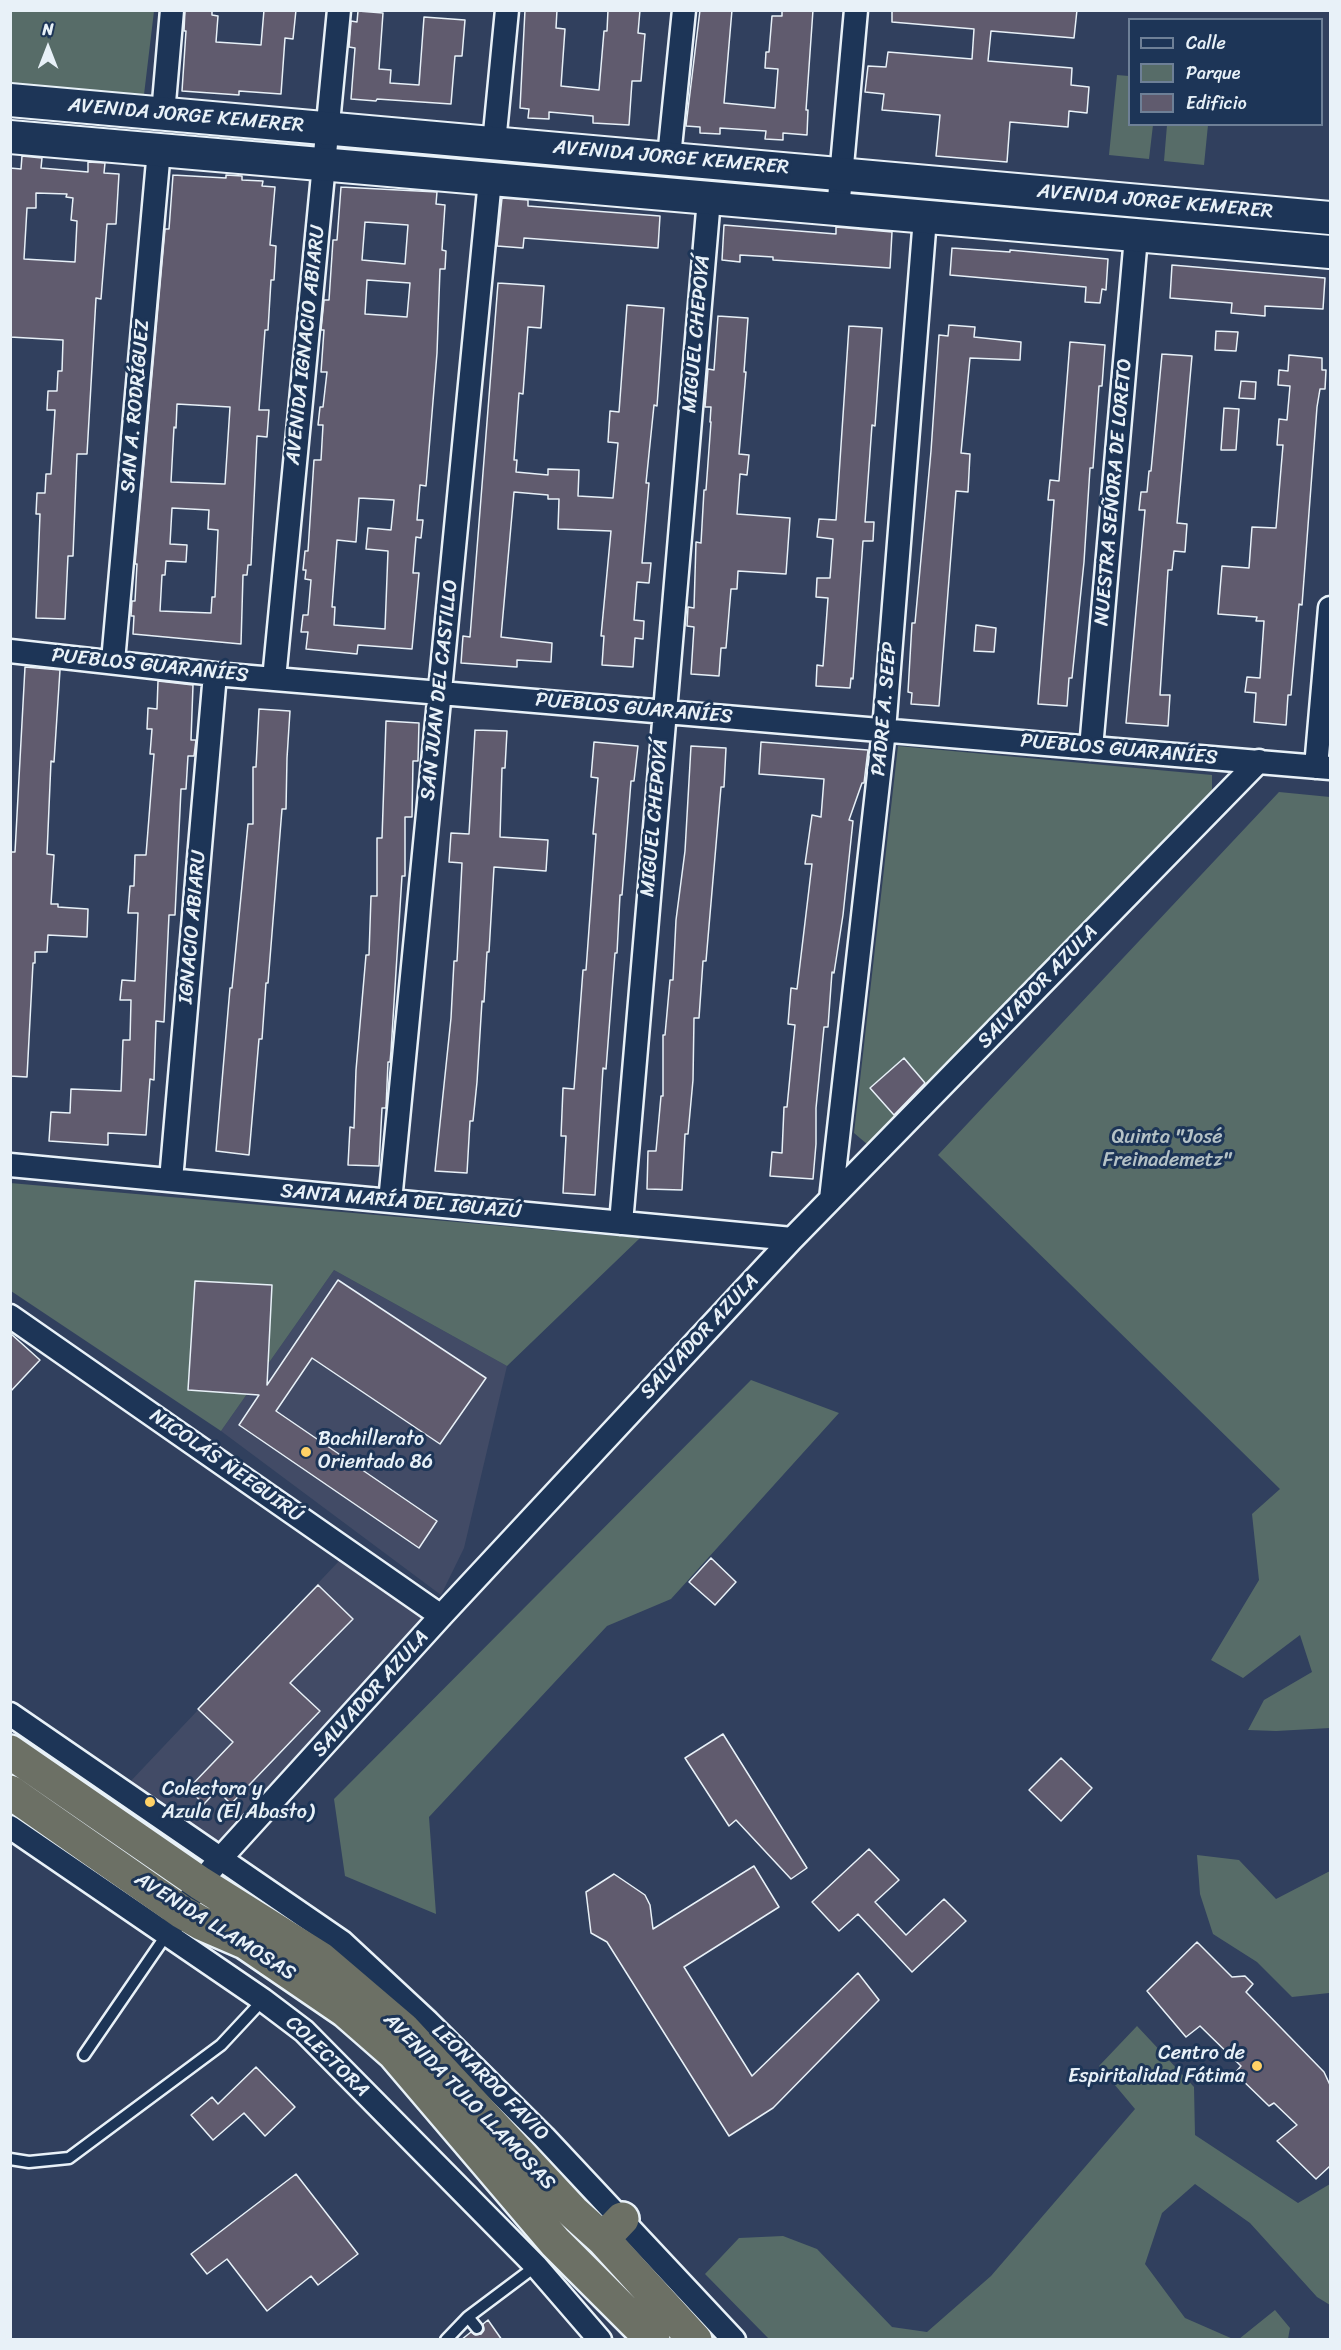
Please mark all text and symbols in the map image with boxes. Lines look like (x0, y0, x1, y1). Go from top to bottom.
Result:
text: N (42, 15, 54, 44)
north arrow (18, 18, 78, 78)
legend (1128, 18, 1323, 126)
text: Calle (1186, 27, 1226, 59)
text: Parque (1186, 57, 1240, 89)
text: Edificio (1186, 87, 1247, 119)
street label: AVENIDA JORGE KEMERER (67, 94, 305, 138)
street label: AVENIDA JORGE KEMERER (552, 136, 790, 180)
street label: AVENIDA JORGE KEMERER (1036, 180, 1274, 224)
street label: AVENIDA IGNACIO ABIARU (281, 224, 331, 466)
street label: MIGUEL CHEPOYÁ (678, 254, 716, 414)
street label: SAN A. RODRÍGUEZ (116, 318, 156, 494)
street label: NUESTRA SEÑORA DE LORETO (1090, 357, 1138, 627)
street label: SAN JUAN DEL CASTILLO (416, 578, 464, 802)
street label: PADRE A. SEEP (867, 641, 903, 777)
street label: PUEBLOS GUARANÍES (50, 644, 250, 688)
street label: PUEBLOS GUARANÍES (534, 688, 734, 730)
street label: PUEBLOS GUARANÍES (1019, 729, 1219, 771)
street label: MIGUEL CHEPOYÁ (636, 738, 674, 898)
street label: IGNACIO ABIARU (174, 849, 212, 1005)
street label: SALVADOR AZULA (973, 920, 1103, 1054)
park label: Quinta "José Freinademetz" (1103, 1126, 1231, 1173)
street label: SANTA MARÍA DEL IGUAZÚ (279, 1180, 523, 1224)
street label: SALVADOR AZULA (636, 1269, 764, 1405)
street label: NICOLÁS ÑEEGUIRÚ (145, 1404, 307, 1528)
place label: Bachillerato Orientado 86 (318, 1428, 433, 1475)
marker: Bachillerato Orientado 86 (299, 1445, 313, 1459)
street label: SALVADOR AZULA (308, 1626, 434, 1762)
place label: Colectora y Azula (El Abasto) (162, 1778, 314, 1825)
marker: Colectora y Azula (El Abasto) (143, 1795, 157, 1809)
street label: AVENIDA LLAMOSAS (130, 1868, 300, 1986)
street label: AVENIDA TULO LLAMOSAS (378, 2008, 560, 2196)
street label: COLECTORA (280, 2011, 374, 2103)
street label: LEONARDO FAVIO (426, 2019, 554, 2147)
place label: Centro de Espiritalidad Fátima (1068, 2042, 1245, 2089)
marker: Centro de Espiritalidad Fátima (1250, 2059, 1264, 2073)

